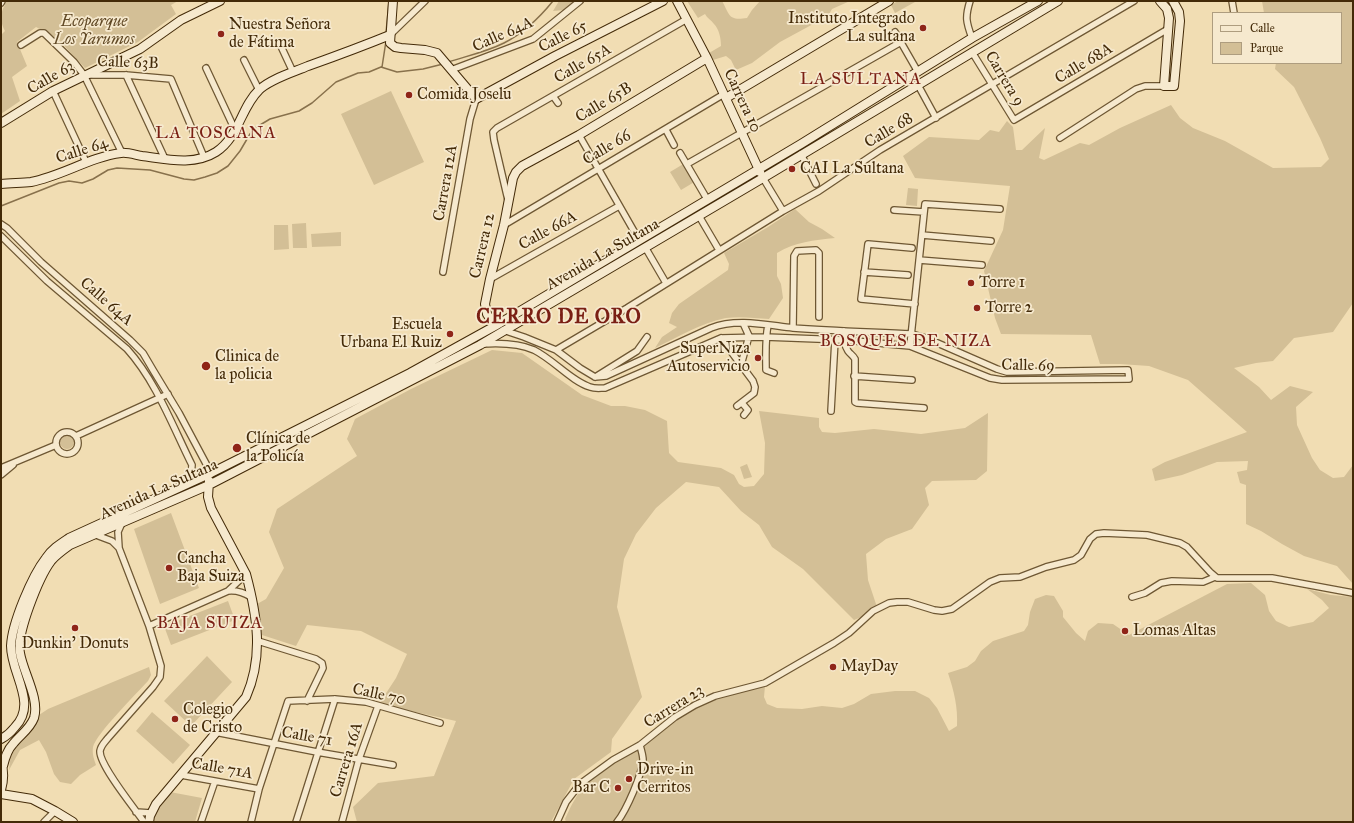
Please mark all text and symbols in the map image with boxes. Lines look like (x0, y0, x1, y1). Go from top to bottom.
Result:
place label: Instituto Integrado La sultana (788, 9, 915, 47)
park label: Ecoparque Los Yarumos (53, 12, 135, 50)
legend (1212, 12, 1342, 64)
street label: Calle 64A (470, 13, 536, 57)
place label: Nuestra Señora de Fátima (229, 15, 331, 53)
street label: Calle 65 (535, 17, 591, 57)
text: Calle (1250, 21, 1275, 35)
marker: Instituto Integrado La sultana (918, 23, 928, 33)
marker: Nuestra Señora de Fátima (216, 29, 226, 39)
street label: Calle 68A (1052, 39, 1116, 89)
street label: Calle 65A (551, 40, 615, 88)
text: Parque (1250, 41, 1283, 55)
street label: Carrera 9 (980, 48, 1028, 110)
street label: Calle 63B (97, 52, 159, 74)
street label: Calle 63 (24, 57, 78, 99)
street label: Carrera 10 (719, 66, 765, 136)
district label: LA SULTANA (800, 70, 922, 90)
street label: Calle 65B (572, 79, 636, 127)
place label: Comida Joselu (417, 85, 512, 105)
marker: Comida Joselu (404, 90, 414, 100)
street label: Calle 68 (861, 109, 917, 153)
district label: LA TOSCANA (155, 124, 277, 144)
street label: Calle 66 (579, 126, 635, 170)
street label: Calle 64 (54, 134, 110, 168)
street label: Carrera 12A (430, 143, 462, 223)
place label: CAI La Sultana (800, 159, 904, 179)
marker: CAI La Sultana (787, 164, 797, 174)
street label: Calle 66A (516, 207, 580, 255)
street label: Carrera 12 (466, 211, 500, 281)
street label: Avenida La Sultana (543, 215, 663, 295)
place label: Torre 1 (979, 273, 1025, 293)
street label: Calle 64A (75, 274, 137, 330)
marker: Torre 1 (966, 278, 976, 288)
place label: Torre 2 (985, 298, 1033, 318)
marker: Torre 2 (972, 303, 982, 313)
district label: CERRO DE ORO (476, 306, 642, 330)
place label: Escuela Urbana El Ruiz (340, 315, 442, 353)
marker: Escuela Urbana El Ruiz (445, 329, 455, 339)
district label: BOSQUES DE NIZA (820, 332, 992, 352)
place label: SuperNiza Autoservicio (667, 339, 750, 377)
place label: Clinica de la policia (215, 347, 279, 385)
marker: SuperNiza Autoservicio (753, 353, 763, 363)
street label: Calle 69 (1001, 356, 1055, 376)
marker: Clinica de la policia (200, 360, 212, 372)
place label: Clínica de la Policía (246, 429, 310, 467)
marker: Clínica de la Policía (231, 442, 243, 454)
street label: Avenida La Sultana (97, 455, 221, 525)
place label: Cancha Baja Suiza (177, 549, 245, 587)
marker: Cancha Baja Suiza (164, 563, 174, 573)
district label: BAJA SUIZA (157, 614, 263, 634)
place label: Lomas Altas (1133, 621, 1216, 641)
marker: Dunkin' Donuts (70, 623, 80, 633)
marker: Lomas Altas (1120, 626, 1130, 636)
place label: Dunkin' Donuts (21, 634, 129, 654)
place label: MayDay (841, 657, 898, 677)
marker: MayDay (828, 662, 838, 672)
street label: Calle 70 (350, 680, 408, 710)
street label: Carrera 23 (641, 681, 707, 733)
place label: Colegio de Cristo (183, 700, 242, 738)
marker: Colegio de Cristo (170, 714, 180, 724)
street label: Carrera 16A (326, 720, 368, 800)
street label: Calle 71 (280, 723, 334, 751)
street label: Calle 71A (190, 754, 254, 784)
place label: Drive-in Cerritos (637, 760, 694, 798)
marker: Drive-in Cerritos (624, 774, 634, 784)
place label: Bar C (572, 778, 610, 798)
marker: Bar C (613, 783, 623, 793)

